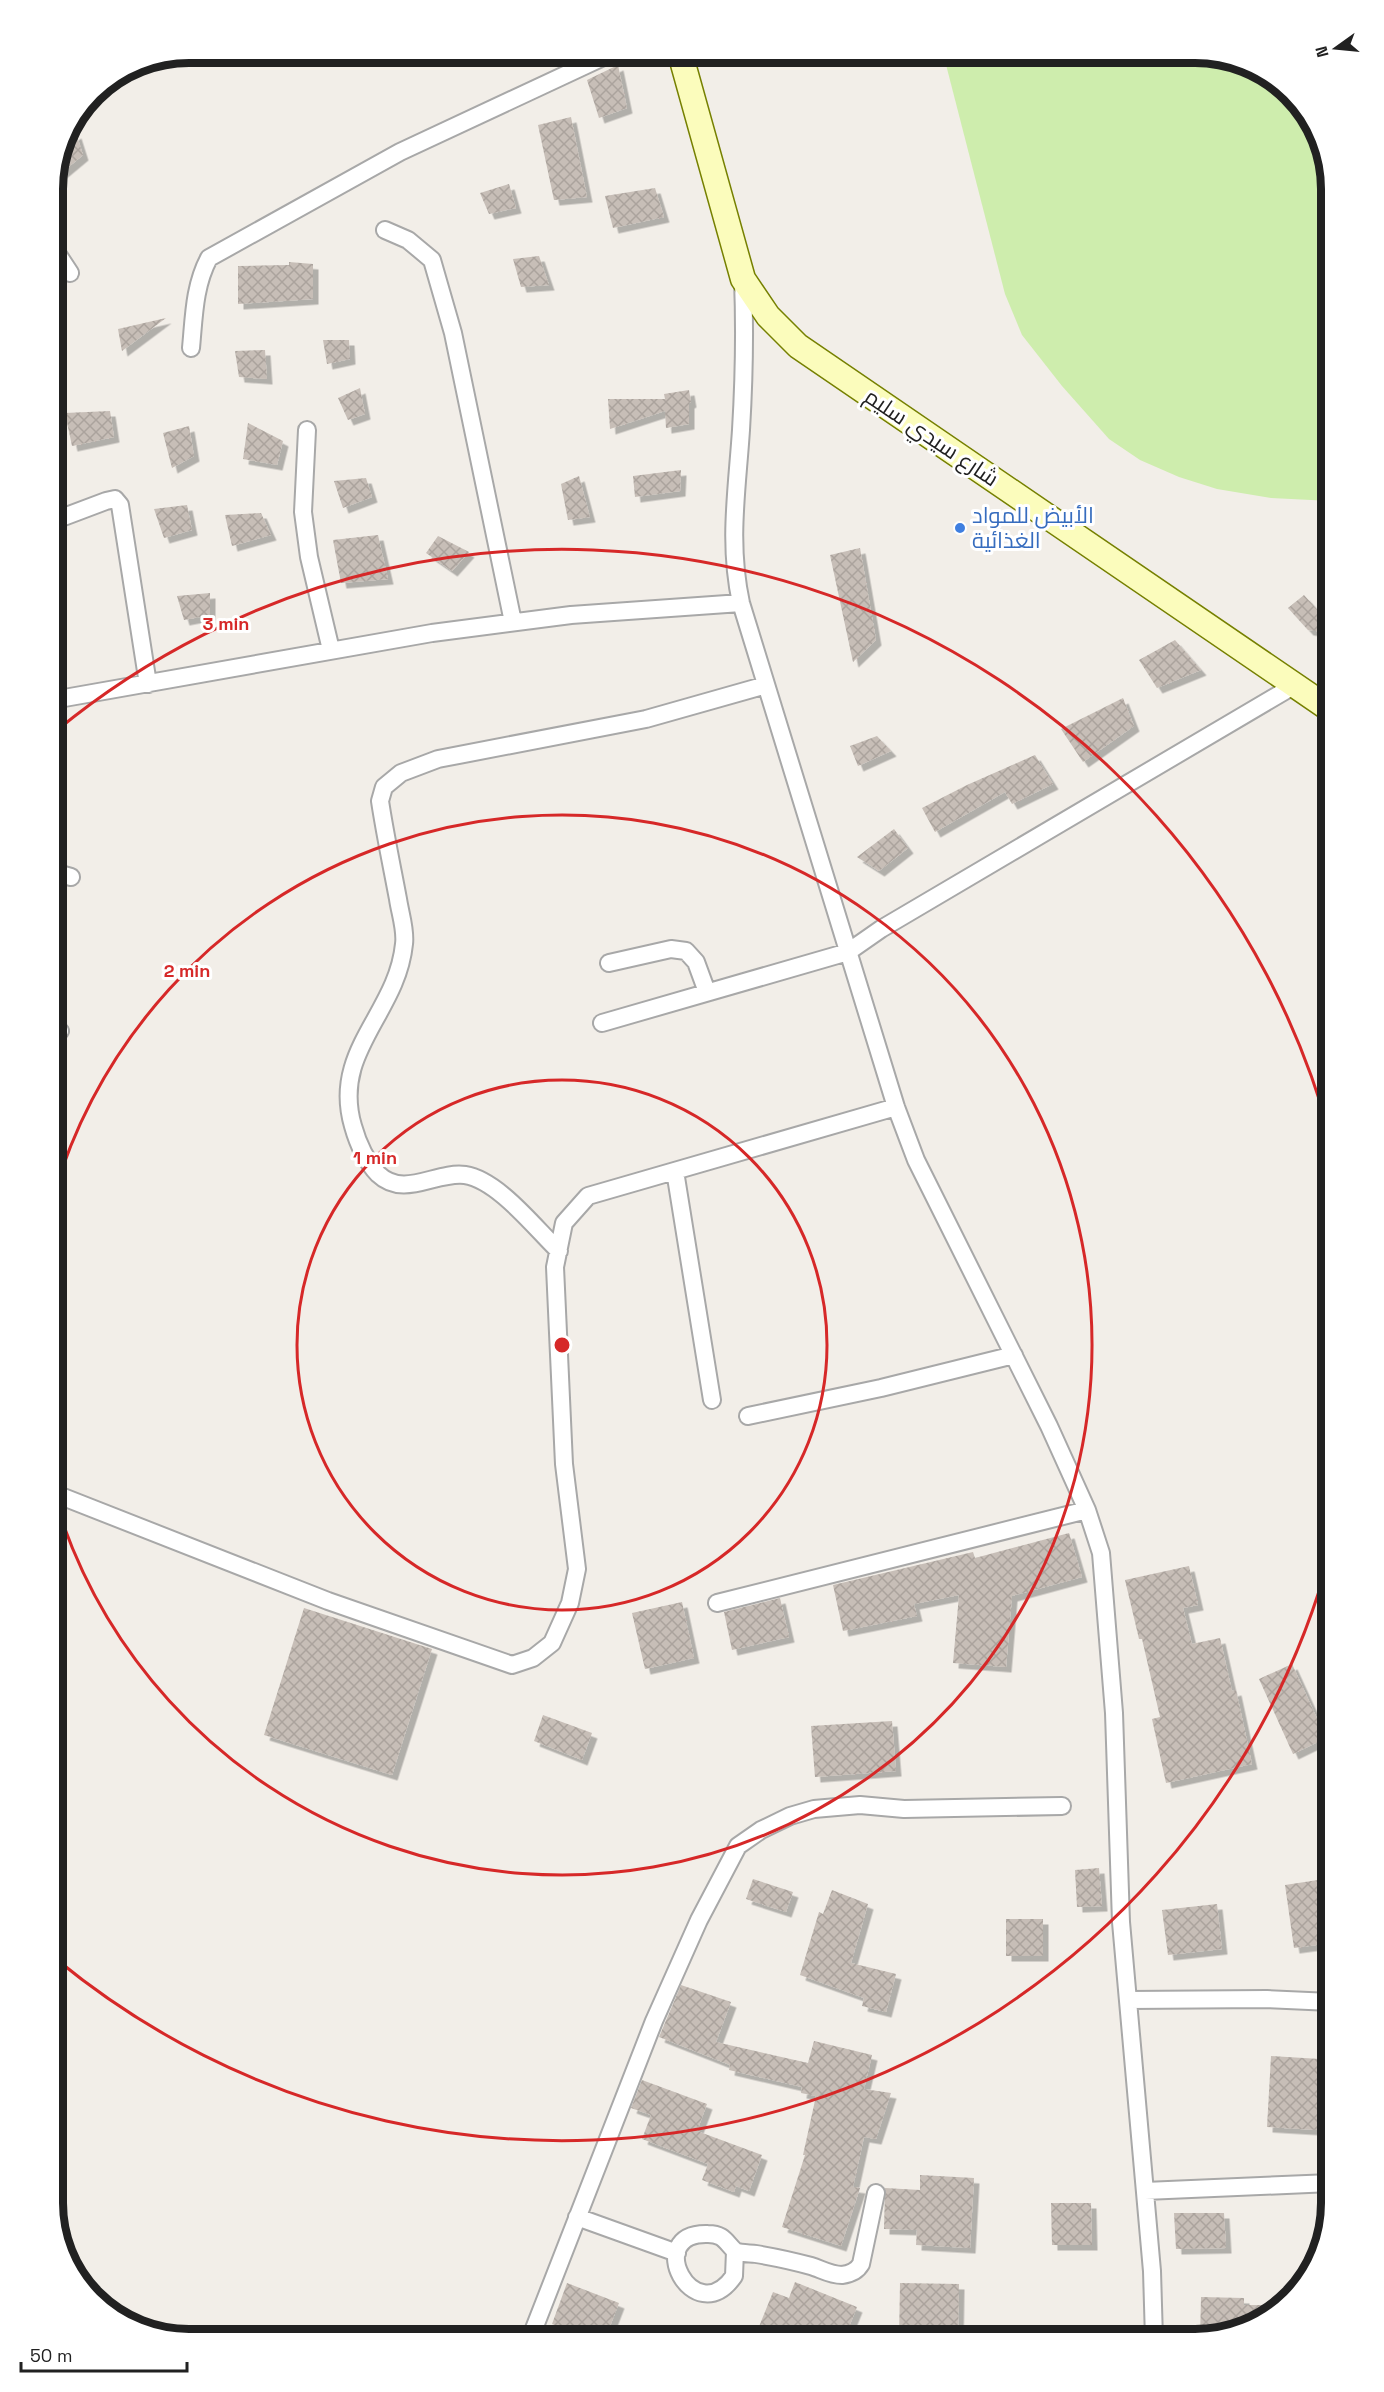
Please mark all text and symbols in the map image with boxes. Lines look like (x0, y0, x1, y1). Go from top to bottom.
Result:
north arrow (1306, 18, 1366, 78)
text: N (1310, 44, 1334, 60)
street label: شارع سيدي سليم (858, 382, 1004, 495)
place label: الأبيض للمواد الغذائية (972, 501, 1094, 554)
marker: الأبيض للمواد الغذائية (953, 521, 967, 535)
text: 3 min (203, 612, 249, 635)
text: 2 min (164, 959, 210, 982)
text: 1 min (353, 1146, 397, 1169)
centre of rings (552, 1335, 572, 1355)
scale bar (21, 2335, 188, 2373)
text: 50 m (30, 2344, 72, 2367)

